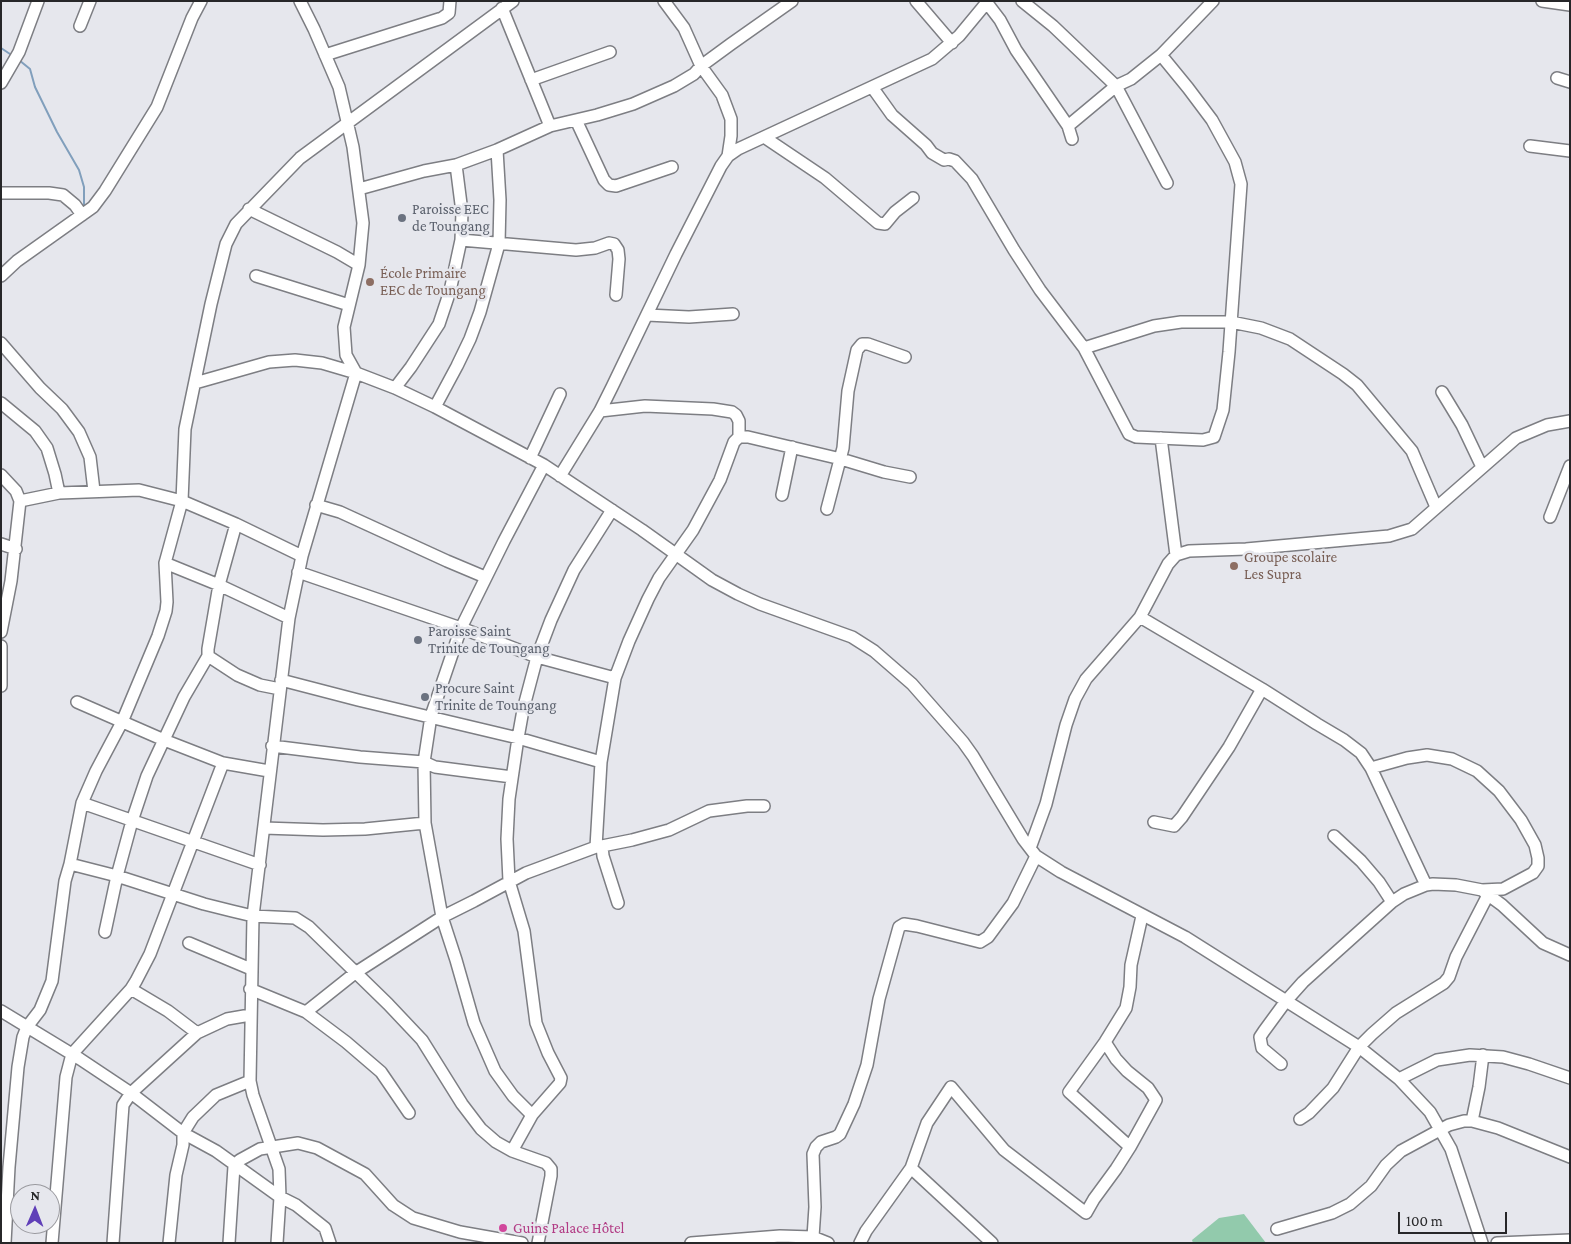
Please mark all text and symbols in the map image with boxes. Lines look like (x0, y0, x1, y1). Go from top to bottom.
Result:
place label: Paroisse EEC de Toungang (412, 200, 490, 235)
marker: Paroisse EEC de Toungang (396, 212, 408, 224)
place label: École Primaire EEC de Toungang (380, 264, 486, 299)
marker: École Primaire EEC de Toungang (364, 276, 376, 288)
place label: Groupe scolaire Les Supra (1244, 548, 1337, 583)
marker: Groupe scolaire Les Supra (1228, 560, 1240, 572)
place label: Paroisse Saint Trinite de Toungang (428, 622, 549, 657)
marker: Paroisse Saint Trinite de Toungang (412, 634, 424, 646)
place label: Procure Saint Trinite de Toungang (435, 679, 556, 714)
marker: Procure Saint Trinite de Toungang (419, 691, 431, 703)
north arrow (10, 1184, 60, 1234)
text: N (30, 1187, 40, 1203)
scale bar (1401, 1202, 1510, 1234)
text: 100 m (1406, 1213, 1443, 1229)
place label: Guins Palace Hôtel (513, 1219, 625, 1237)
marker: Guins Palace Hôtel (497, 1222, 509, 1234)

